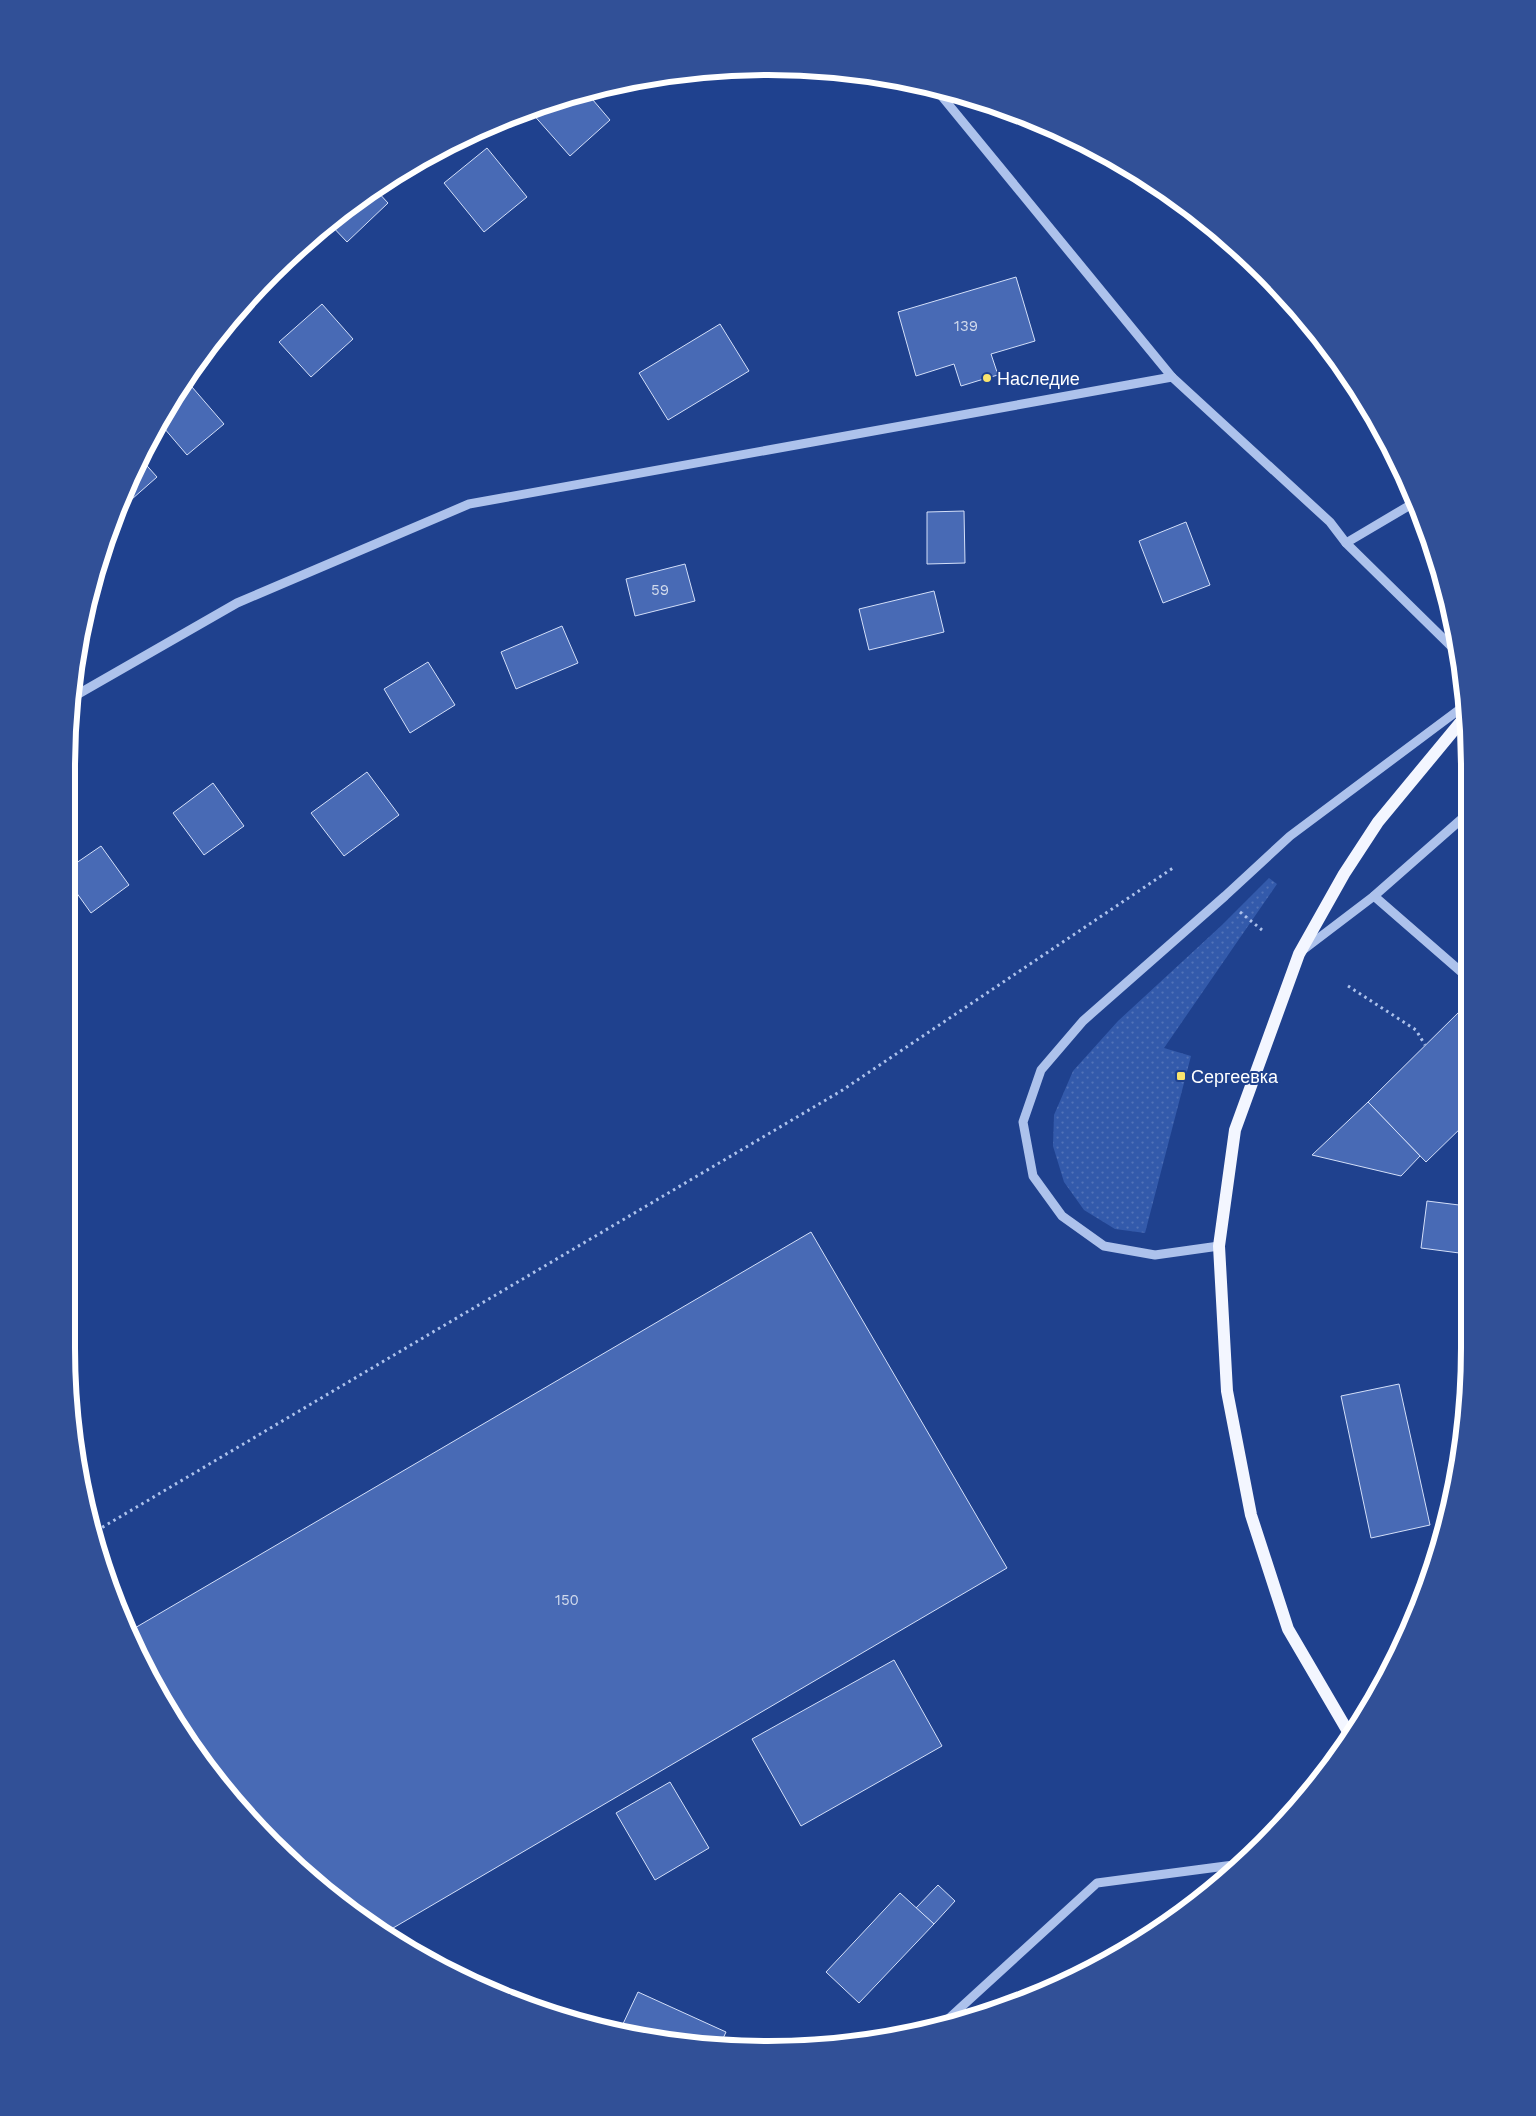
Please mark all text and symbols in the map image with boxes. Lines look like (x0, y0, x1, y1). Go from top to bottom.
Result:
house number: 139 (954, 317, 978, 335)
place label: Наследие (997, 368, 1080, 389)
marker: Наследие (981, 372, 993, 384)
house number: 59 (651, 581, 669, 599)
place label: Сергеевка (1191, 1066, 1279, 1087)
marker: Сергеевка (1175, 1070, 1187, 1082)
house number: 150 (555, 1591, 579, 1609)

